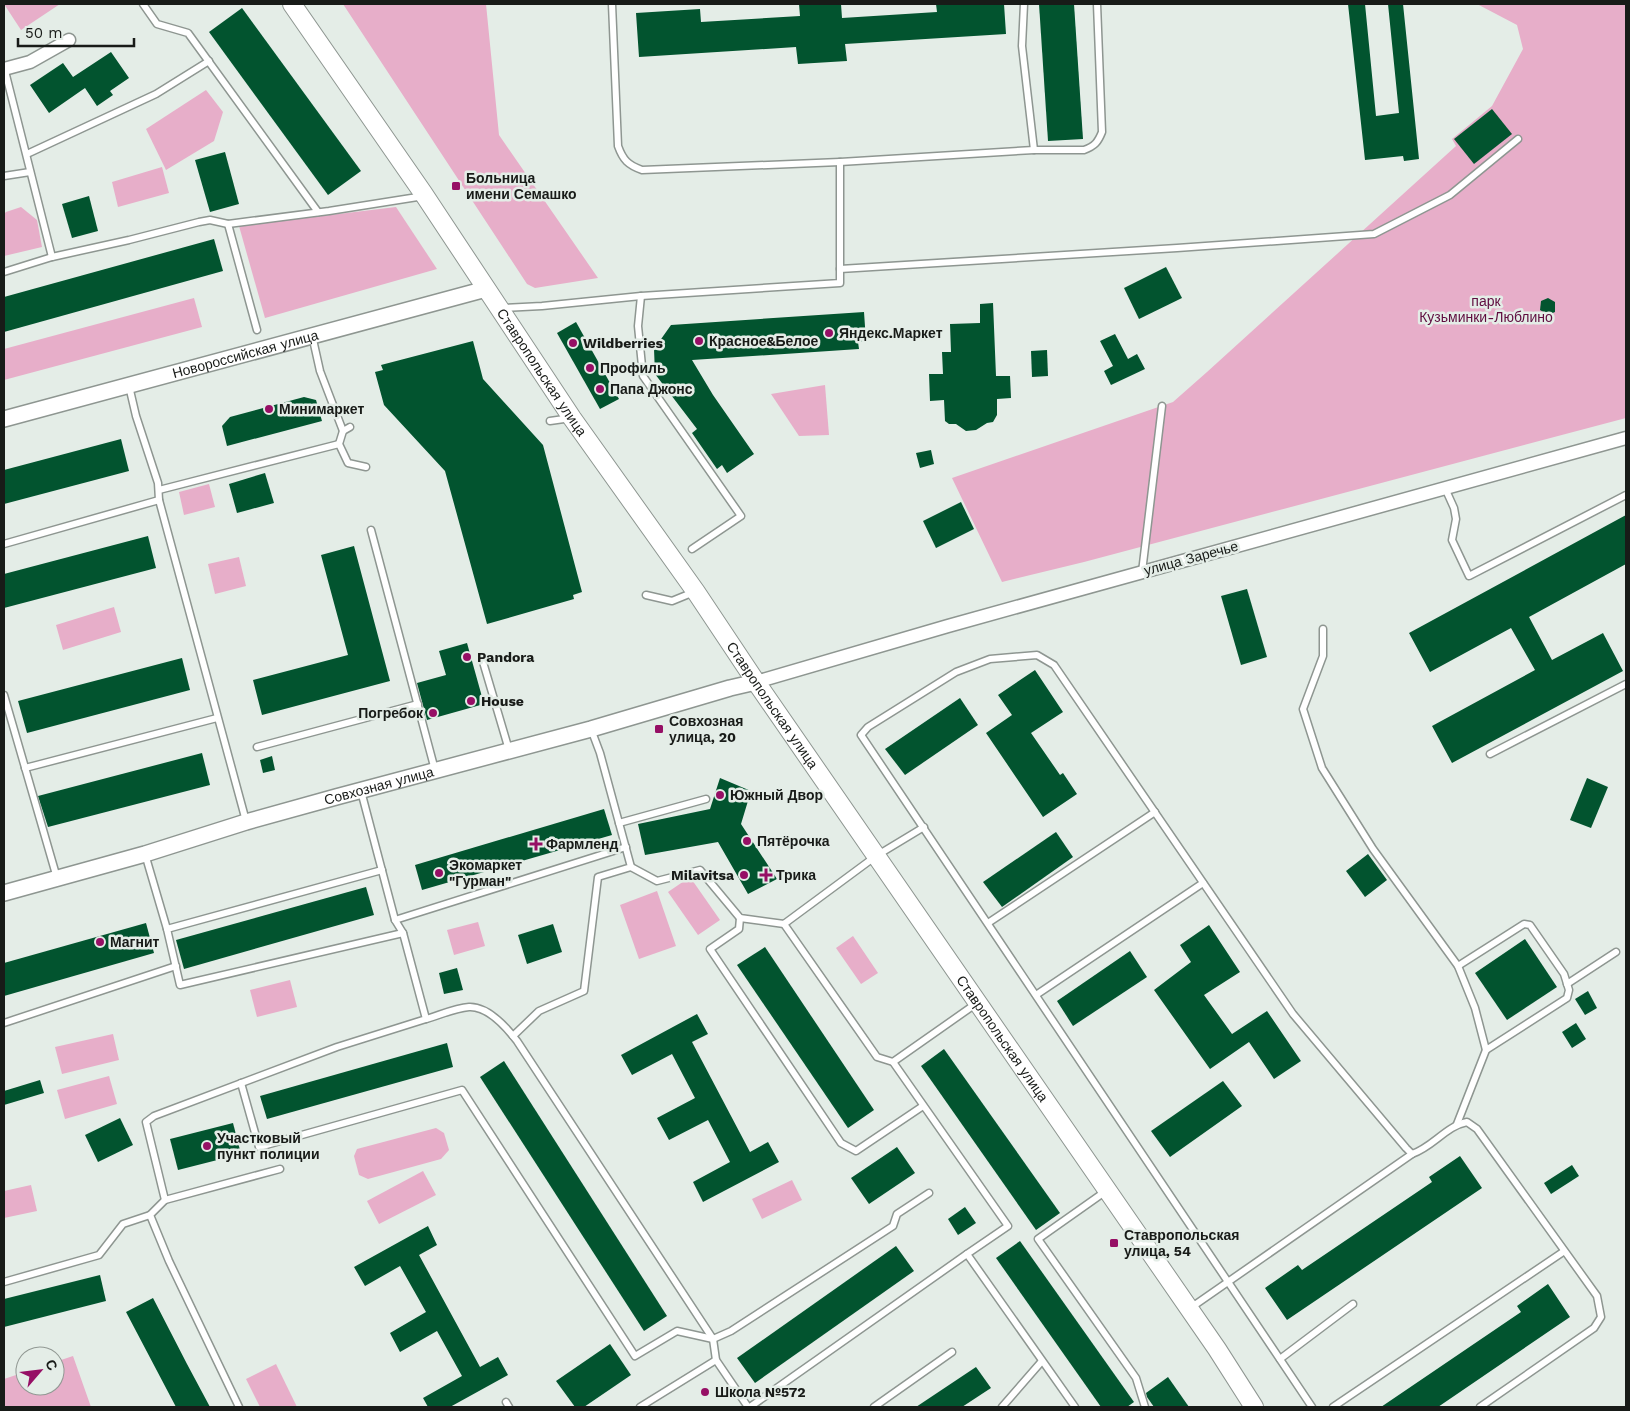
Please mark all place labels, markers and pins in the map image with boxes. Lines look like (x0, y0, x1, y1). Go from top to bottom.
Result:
place label: Больница имени Семашко (466, 170, 577, 202)
marker: Больница имени Семашко (450, 180, 462, 192)
place label: Яндекс.Маркет (839, 325, 943, 341)
marker: Яндекс.Маркет (823, 327, 835, 339)
place label: Красное&Белое (709, 333, 819, 349)
place label: Wildberries (583, 335, 663, 351)
marker: Красное&Белое (693, 335, 705, 347)
marker: Wildberries (567, 337, 579, 349)
place label: Профиль (600, 360, 666, 376)
marker: Профиль (584, 362, 596, 374)
place label: Папа Джонс (610, 381, 693, 397)
marker: Папа Джонс (594, 383, 606, 395)
place label: Минимаркет (279, 401, 364, 417)
marker: Минимаркет (263, 403, 275, 415)
place label: Pandora (477, 649, 535, 665)
marker: Pandora (461, 651, 473, 663)
place label: House (481, 693, 524, 709)
marker: House (465, 695, 477, 707)
place label: Погребок (358, 705, 424, 721)
marker: Погребок (427, 707, 439, 719)
place label: Совхозная улица, 20 (669, 713, 743, 745)
marker: Совхозная улица, 20 (653, 723, 665, 735)
place label: Южный Двор (730, 787, 823, 803)
marker: Южный Двор (714, 789, 726, 801)
place label: Пятёрочка (757, 833, 830, 849)
marker: Пятёрочка (741, 835, 753, 847)
place label: Фармленд (546, 836, 618, 852)
marker: Фармленд (530, 838, 542, 850)
place label: Экомаркет "Гурман" (449, 857, 522, 889)
marker: Экомаркет "Гурман" (433, 867, 445, 879)
place label: Milavitsa (671, 867, 735, 883)
place label: Трика (776, 867, 816, 883)
marker: Milavitsa (738, 869, 750, 881)
marker: Трика (760, 869, 772, 881)
place label: Магнит (110, 934, 160, 950)
marker: Магнит (94, 936, 106, 948)
place label: Участковый пункт полиции (217, 1130, 320, 1162)
marker: Участковый пункт полиции (201, 1140, 213, 1152)
place label: Ставропольская улица, 54 (1124, 1227, 1239, 1259)
marker: Ставропольская улица, 54 (1108, 1237, 1120, 1249)
place label: Школа №572 (715, 1384, 806, 1400)
marker: Школа №572 (699, 1386, 711, 1398)

